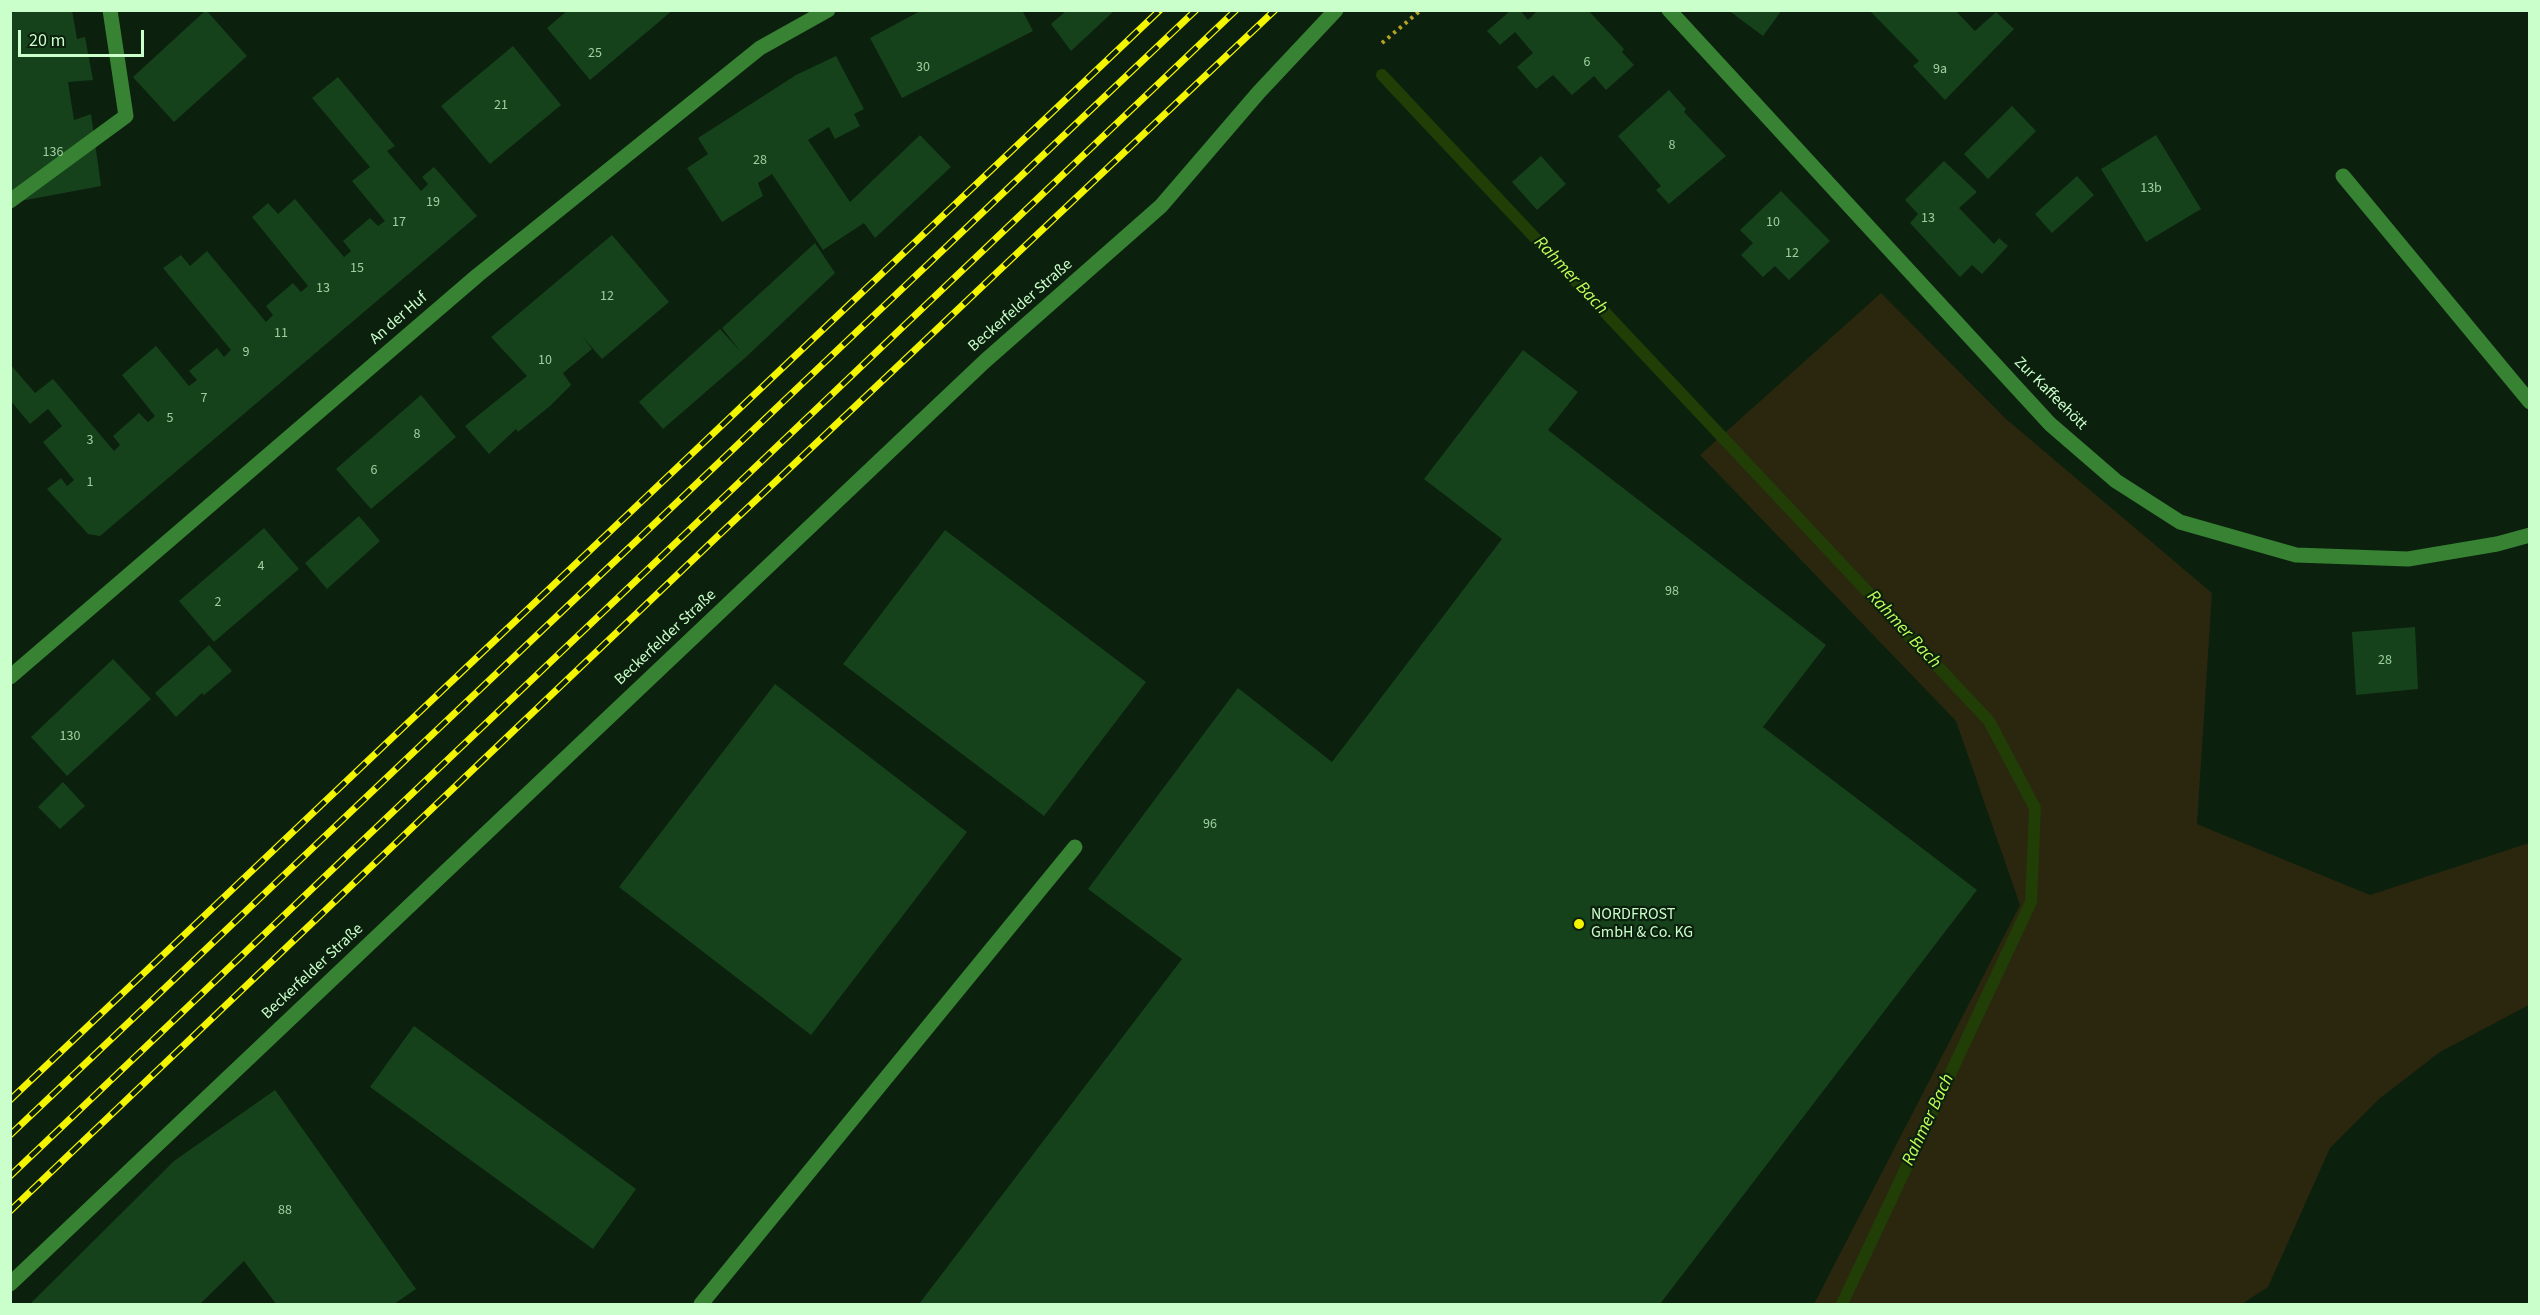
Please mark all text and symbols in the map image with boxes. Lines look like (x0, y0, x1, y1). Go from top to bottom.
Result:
scale bar (21, 18, 147, 56)
text: 20 m (29, 28, 65, 53)
house number: 25 (588, 46, 602, 62)
house number: 6 (1584, 55, 1590, 71)
house number: 30 (916, 60, 930, 76)
house number: 9a (1933, 62, 1947, 78)
house number: 21 (494, 98, 508, 114)
house number: 8 (1669, 138, 1675, 154)
house number: 136 (43, 145, 63, 161)
house number: 28 (753, 153, 767, 169)
house number: 13b (2140, 181, 2162, 197)
house number: 19 (426, 195, 440, 211)
house number: 13 (1921, 211, 1935, 227)
house number: 17 (392, 215, 406, 231)
house number: 10 (1766, 215, 1780, 231)
water label: Rahmer Bach (1528, 233, 1612, 319)
house number: 12 (1785, 246, 1799, 262)
street label: Beckerfelder Straße (965, 256, 1077, 356)
house number: 15 (350, 261, 364, 277)
house number: 13 (316, 281, 330, 297)
street label: An der Huf (366, 289, 432, 349)
house number: 12 (600, 289, 614, 305)
house number: 11 (274, 326, 288, 342)
house number: 9 (243, 345, 249, 361)
house number: 10 (538, 353, 552, 369)
street label: Zur Kaffeehött (2009, 353, 2091, 435)
house number: 7 (201, 391, 207, 407)
house number: 5 (167, 411, 173, 427)
house number: 8 (414, 427, 420, 443)
house number: 3 (87, 433, 93, 449)
house number: 6 (371, 463, 377, 479)
house number: 1 (87, 475, 93, 491)
house number: 4 (258, 559, 264, 575)
house number: 98 (1665, 584, 1679, 600)
street label: Beckerfelder Straße (611, 586, 721, 690)
water label: Rahmer Bach (1861, 587, 1945, 673)
house number: 2 (215, 595, 221, 611)
house number: 28 (2378, 653, 2392, 669)
house number: 130 (60, 729, 80, 745)
house number: 96 (1203, 817, 1217, 833)
place label: NORDFROST GmbH & Co. KG (1591, 905, 1693, 943)
marker: NORDFROST GmbH & Co. KG (1572, 917, 1586, 931)
street label: Beckerfelder Straße (258, 920, 368, 1024)
water label: Rahmer Bach (1898, 1071, 1960, 1169)
house number: 88 (278, 1203, 292, 1219)

